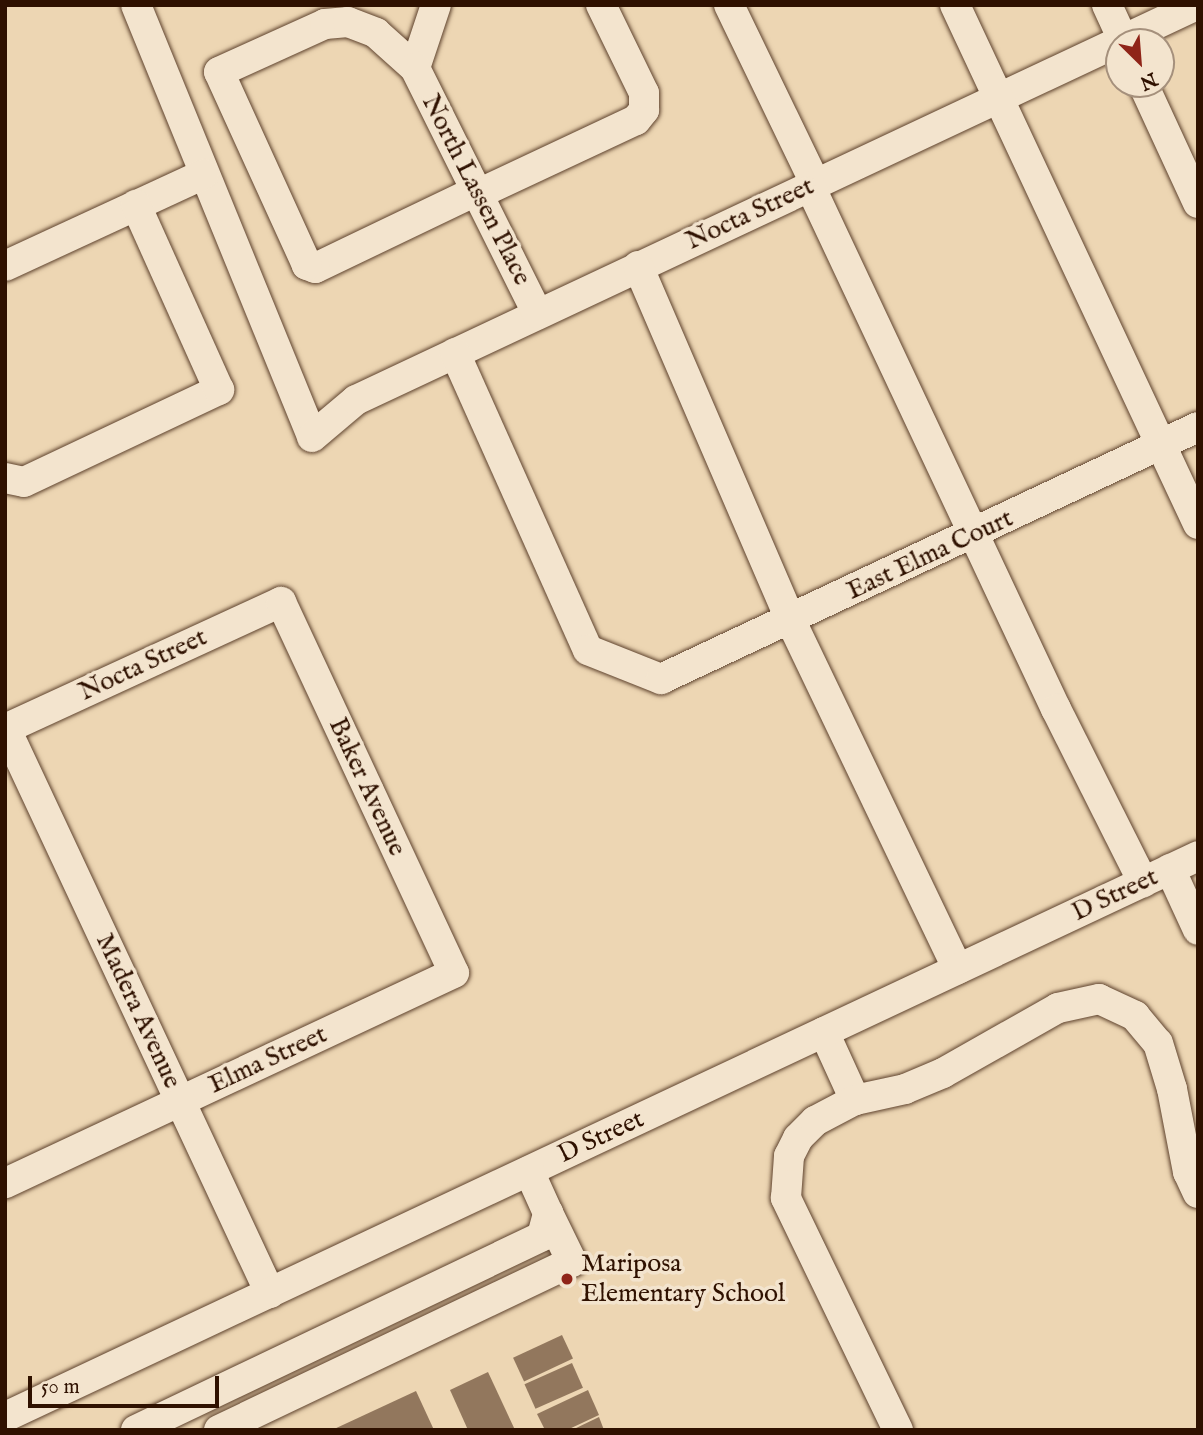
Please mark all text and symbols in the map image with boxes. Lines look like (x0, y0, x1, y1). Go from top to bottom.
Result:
north arrow (1105, 28, 1175, 98)
text: N (1136, 66, 1161, 95)
street label: North Lassen Place (415, 90, 537, 290)
street label: Nocta Street (681, 171, 819, 257)
street label: East Elma Court (842, 503, 1018, 607)
street label: Nocta Street (74, 622, 212, 708)
street label: Baker Avenue (321, 713, 413, 861)
street label: D Street (1067, 862, 1163, 928)
street label: Madera Avenue (88, 929, 188, 1093)
street label: Elma Street (204, 1019, 332, 1101)
street label: D Street (553, 1104, 649, 1170)
place label: Mariposa Elementary School (581, 1248, 785, 1310)
marker: Mariposa Elementary School (559, 1271, 575, 1287)
scale bar (32, 1362, 222, 1406)
text: 50 m (41, 1374, 80, 1401)

